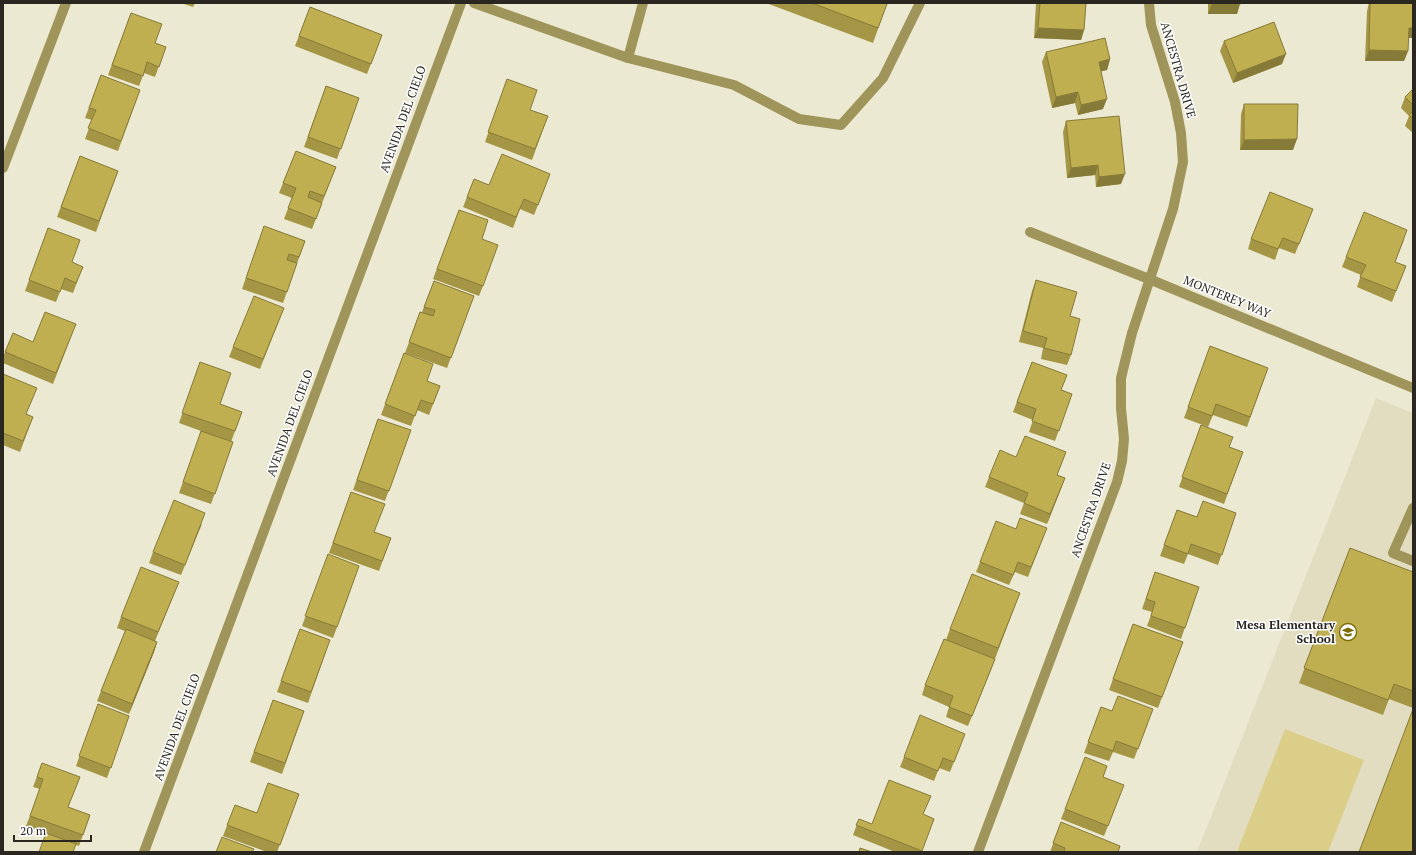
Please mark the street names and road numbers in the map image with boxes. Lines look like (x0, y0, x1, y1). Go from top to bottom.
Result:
street label: ANCESTRA DRIVE (1158, 20, 1199, 120)
street label: AVENIDA DEL CIELO (376, 63, 429, 174)
street label: MONTEREY WAY (1181, 272, 1273, 321)
street label: AVENIDA DEL CIELO (263, 367, 316, 478)
street label: ANCESTRA DRIVE (1067, 460, 1114, 559)
street label: AVENIDA DEL CIELO (150, 671, 203, 782)

